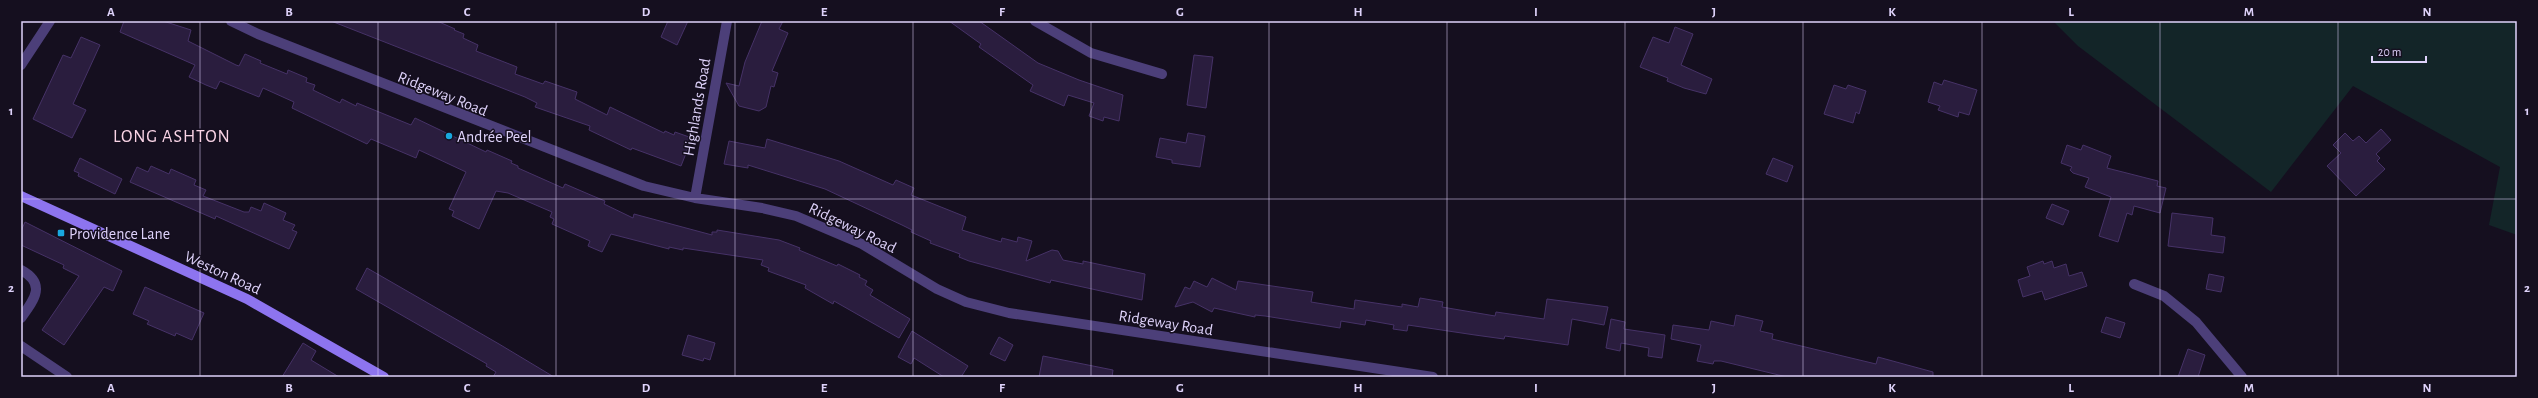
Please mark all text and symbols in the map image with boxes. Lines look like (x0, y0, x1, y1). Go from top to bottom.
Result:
text: A (107, 6, 115, 19)
text: B (285, 6, 293, 19)
text: C (464, 6, 471, 19)
text: D (642, 6, 651, 19)
text: E (821, 6, 828, 19)
text: F (999, 6, 1006, 19)
text: G (1176, 6, 1184, 19)
text: H (1353, 6, 1363, 19)
text: I (1534, 6, 1538, 19)
text: J (1712, 6, 1716, 19)
text: K (1888, 6, 1896, 19)
text: L (2068, 6, 2074, 19)
text: M (2244, 6, 2254, 19)
text: N (2422, 6, 2432, 19)
scale bar (2372, 38, 2426, 64)
text: 20 m (2378, 46, 2401, 58)
street label: Highlands Road (681, 57, 713, 157)
street label: Ridgeway Road (395, 69, 490, 120)
text: 1 (9, 105, 13, 118)
text: 1 (2525, 105, 2529, 118)
district label: LONG ASHTON (113, 128, 231, 146)
place label: Andrée Peel (457, 129, 532, 145)
marker: Andrée Peel (444, 131, 454, 141)
street label: Ridgeway Road (806, 200, 899, 257)
place label: Providence Lane (69, 226, 170, 242)
marker: Providence Lane (56, 228, 66, 238)
street label: Weston Road (182, 248, 263, 298)
text: 2 (8, 282, 14, 295)
text: 2 (2524, 282, 2530, 295)
street label: Ridgeway Road (1117, 308, 1214, 339)
text: A (107, 382, 115, 395)
text: B (285, 382, 293, 395)
text: C (464, 382, 471, 395)
text: D (642, 382, 651, 395)
text: E (821, 382, 828, 395)
text: F (999, 382, 1006, 395)
text: G (1176, 382, 1184, 395)
text: H (1353, 382, 1363, 395)
text: I (1534, 382, 1538, 395)
text: J (1712, 382, 1716, 395)
text: K (1888, 382, 1896, 395)
text: L (2068, 382, 2074, 395)
text: M (2244, 382, 2254, 395)
text: N (2422, 382, 2432, 395)

